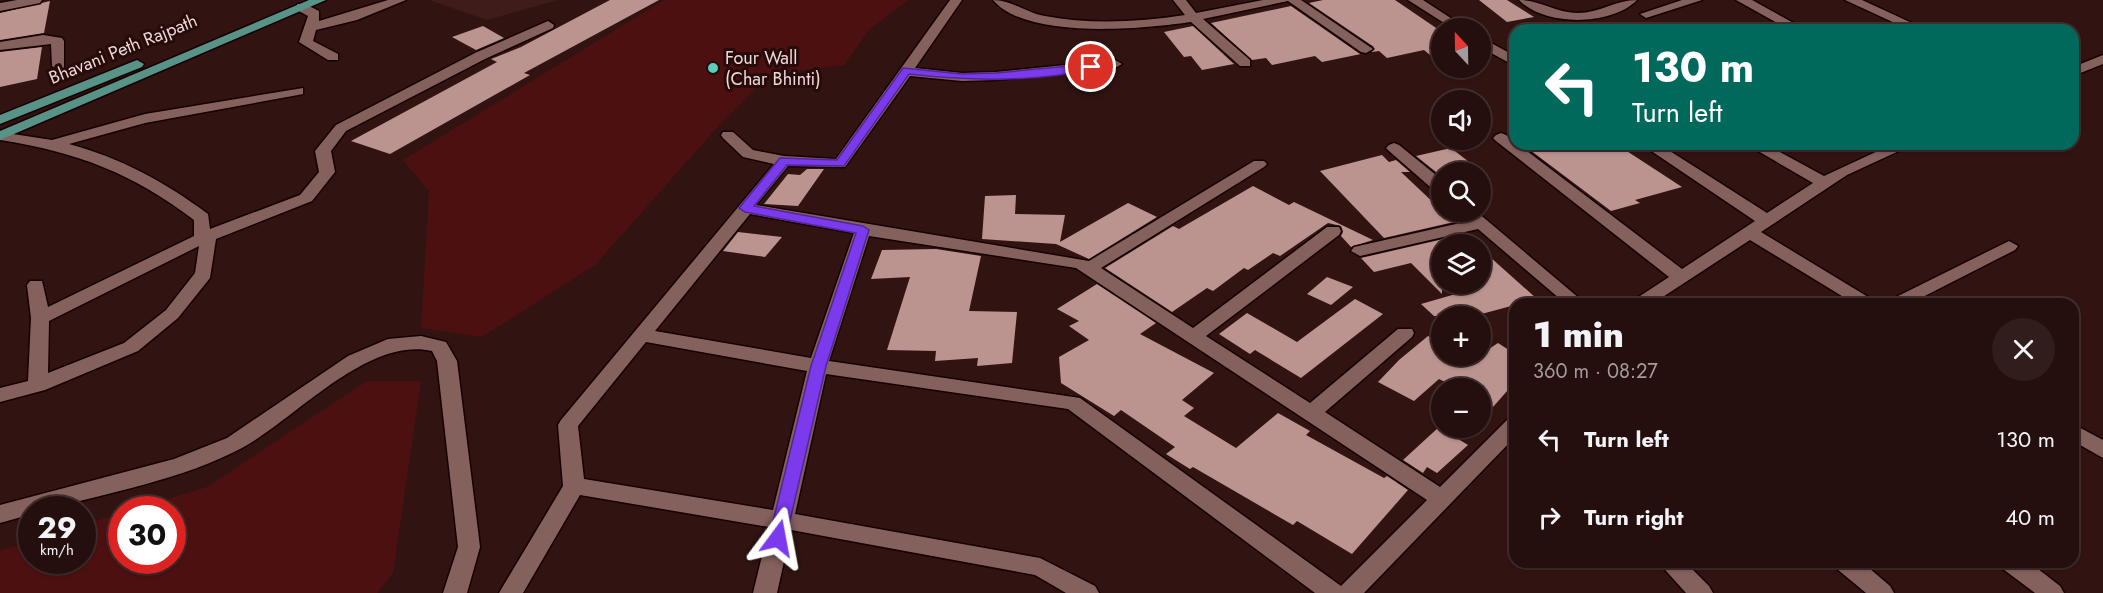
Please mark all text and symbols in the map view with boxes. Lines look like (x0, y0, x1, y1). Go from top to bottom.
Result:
street label: Bhavani Peth Rajpath (45, 7, 201, 91)
north arrow (1431, 18, 1491, 78)
map controls (1431, 18, 1491, 438)
text: 130 m (1632, 37, 1754, 98)
pin (1065, 41, 1116, 92)
place label: Four Wall (Char Bhinti) (725, 45, 821, 92)
icon: left (1533, 48, 1611, 126)
icon: arrive (1074, 50, 1107, 83)
marker: Four Wall (Char Bhinti) (706, 61, 720, 75)
button: sound (1431, 90, 1491, 150)
text: Turn left (1632, 93, 1722, 132)
button: search (1431, 162, 1491, 222)
button: layers (1431, 234, 1491, 294)
button: + (1431, 306, 1491, 366)
text: 1 min (1533, 308, 1624, 360)
button: close (1992, 318, 2055, 381)
text: 360 m · 08:27 (1533, 357, 1658, 386)
button: − (1431, 378, 1491, 438)
icon: left (1533, 423, 1566, 456)
text: Turn left (1584, 423, 1669, 455)
text: 130 m (1996, 423, 2055, 455)
speed limit sign: 30 (108, 496, 186, 574)
icon: right (1533, 501, 1566, 534)
text: Turn right (1584, 501, 1684, 533)
text: 40 m (2005, 501, 2055, 533)
text: 29 (37, 506, 77, 549)
position arrow (746, 506, 810, 570)
text: km/h (40, 539, 74, 561)

